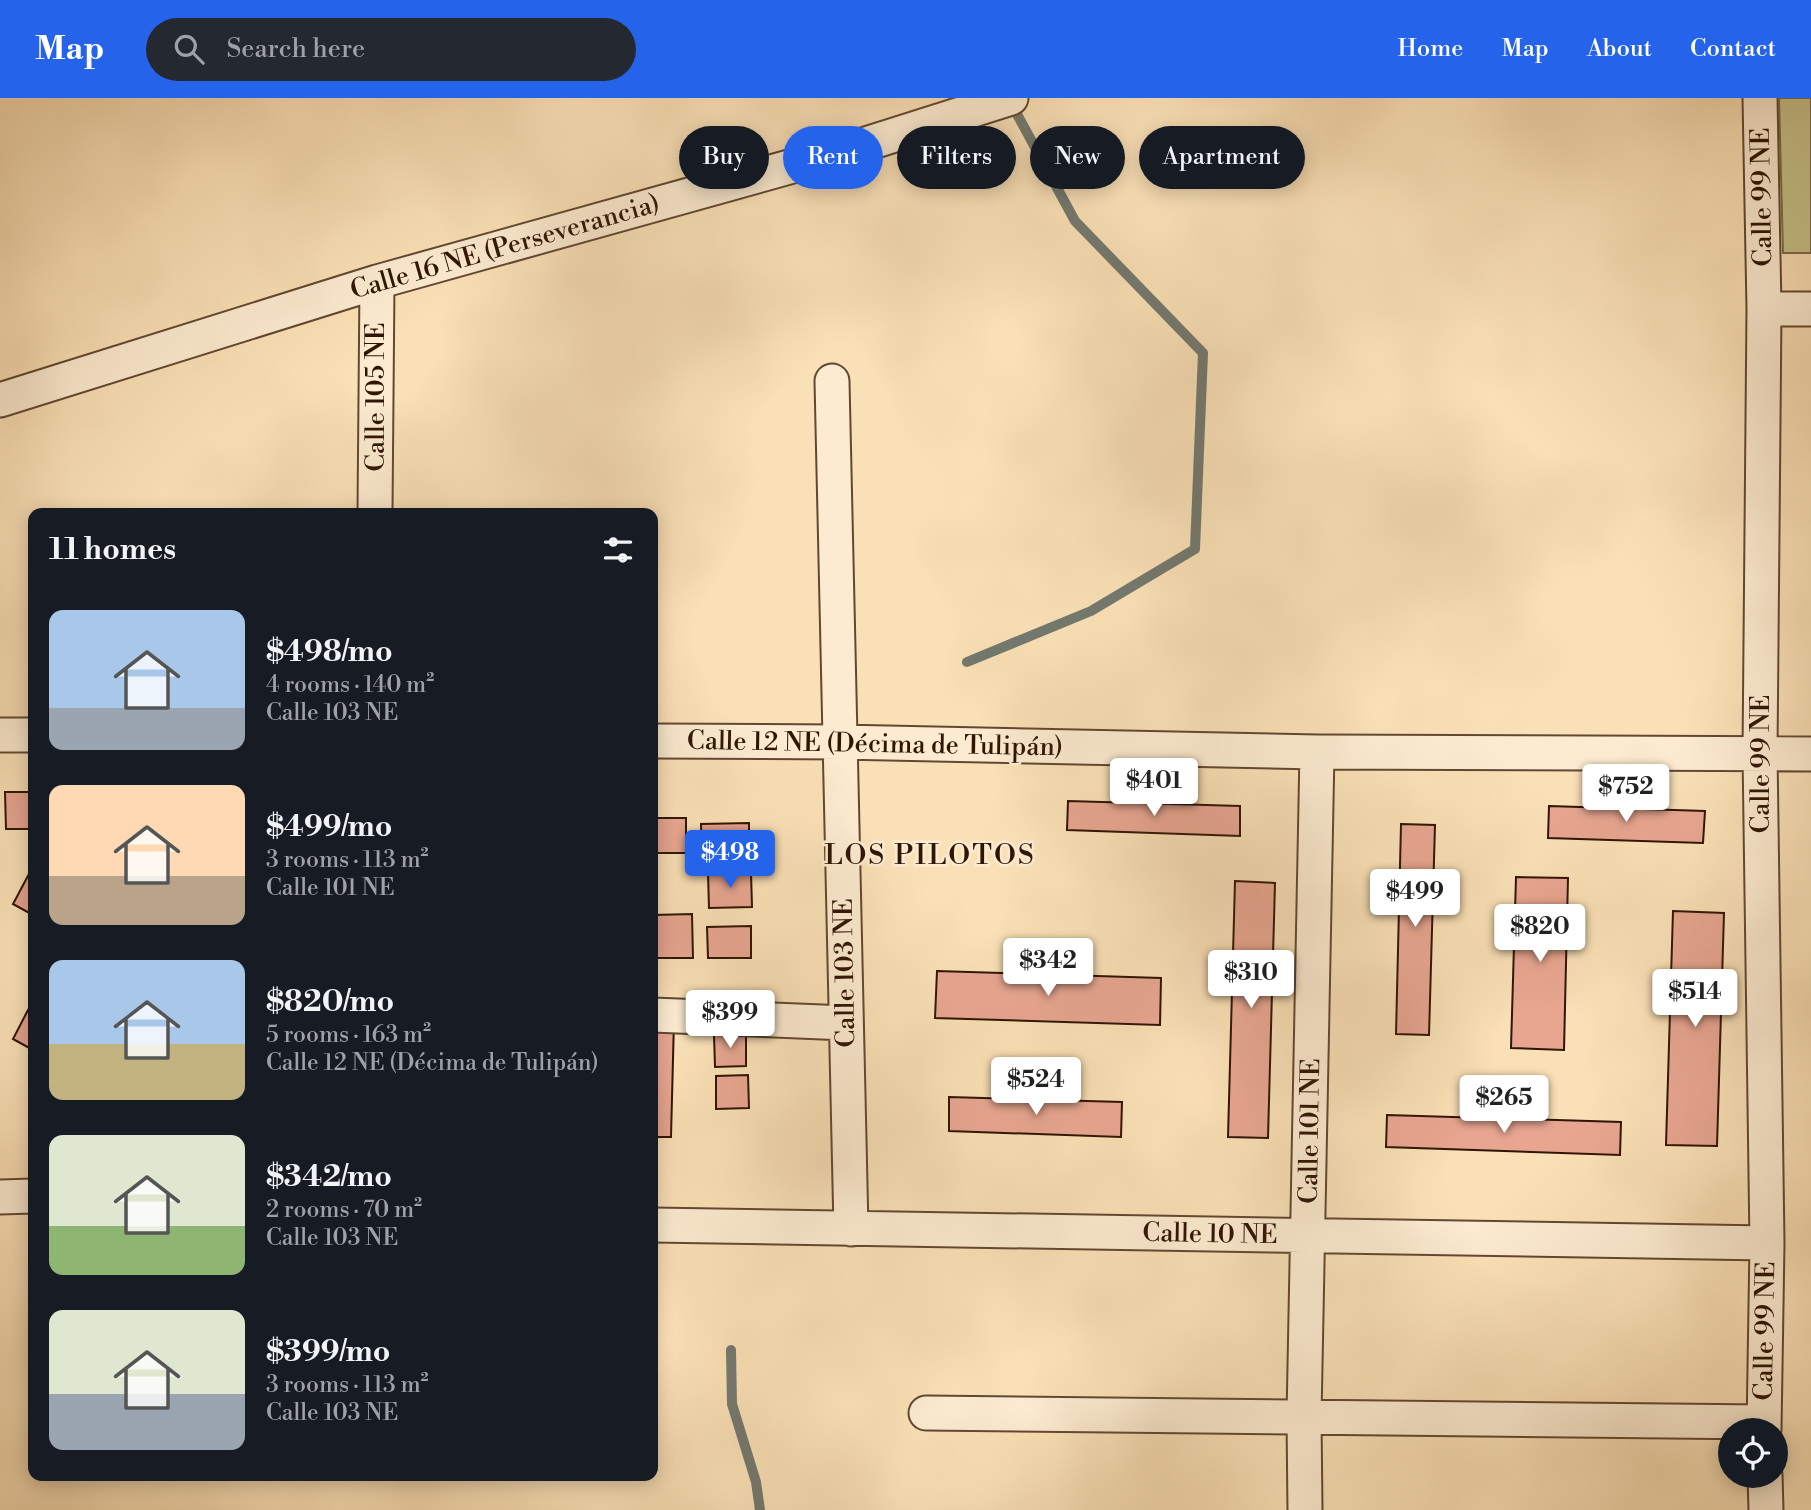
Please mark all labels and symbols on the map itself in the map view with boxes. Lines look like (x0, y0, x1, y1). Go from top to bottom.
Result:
street label: Calle 99 NE (1745, 127, 1779, 267)
street label: Calle 16 NE (Perseverancia) (347, 187, 663, 307)
street label: Calle 105 NE (360, 322, 392, 472)
street label: Calle 99 NE (1745, 694, 1777, 834)
street label: Calle 12 NE (Décima de Tulipán) (687, 725, 1063, 763)
pin: $401 (1113, 758, 1195, 818)
pin: $752 (1585, 764, 1667, 824)
pin: $498 (689, 830, 771, 890)
district label: LOS PILOTOS (824, 838, 1036, 873)
pin: $499 (1374, 870, 1456, 929)
street label: Calle 103 NE (828, 898, 862, 1048)
pin: $820 (1499, 904, 1581, 964)
pin: $342 (1007, 939, 1089, 998)
pin: $310 (1210, 950, 1292, 1010)
pin: $514 (1654, 970, 1736, 1029)
pin: $399 (689, 990, 771, 1050)
pin: $524 (995, 1058, 1077, 1117)
street label: Calle 101 NE (1293, 1058, 1327, 1204)
pin: $265 (1463, 1076, 1545, 1135)
street label: Calle 10 NE (1142, 1217, 1278, 1251)
street label: Calle 99 NE (1748, 1261, 1782, 1401)

